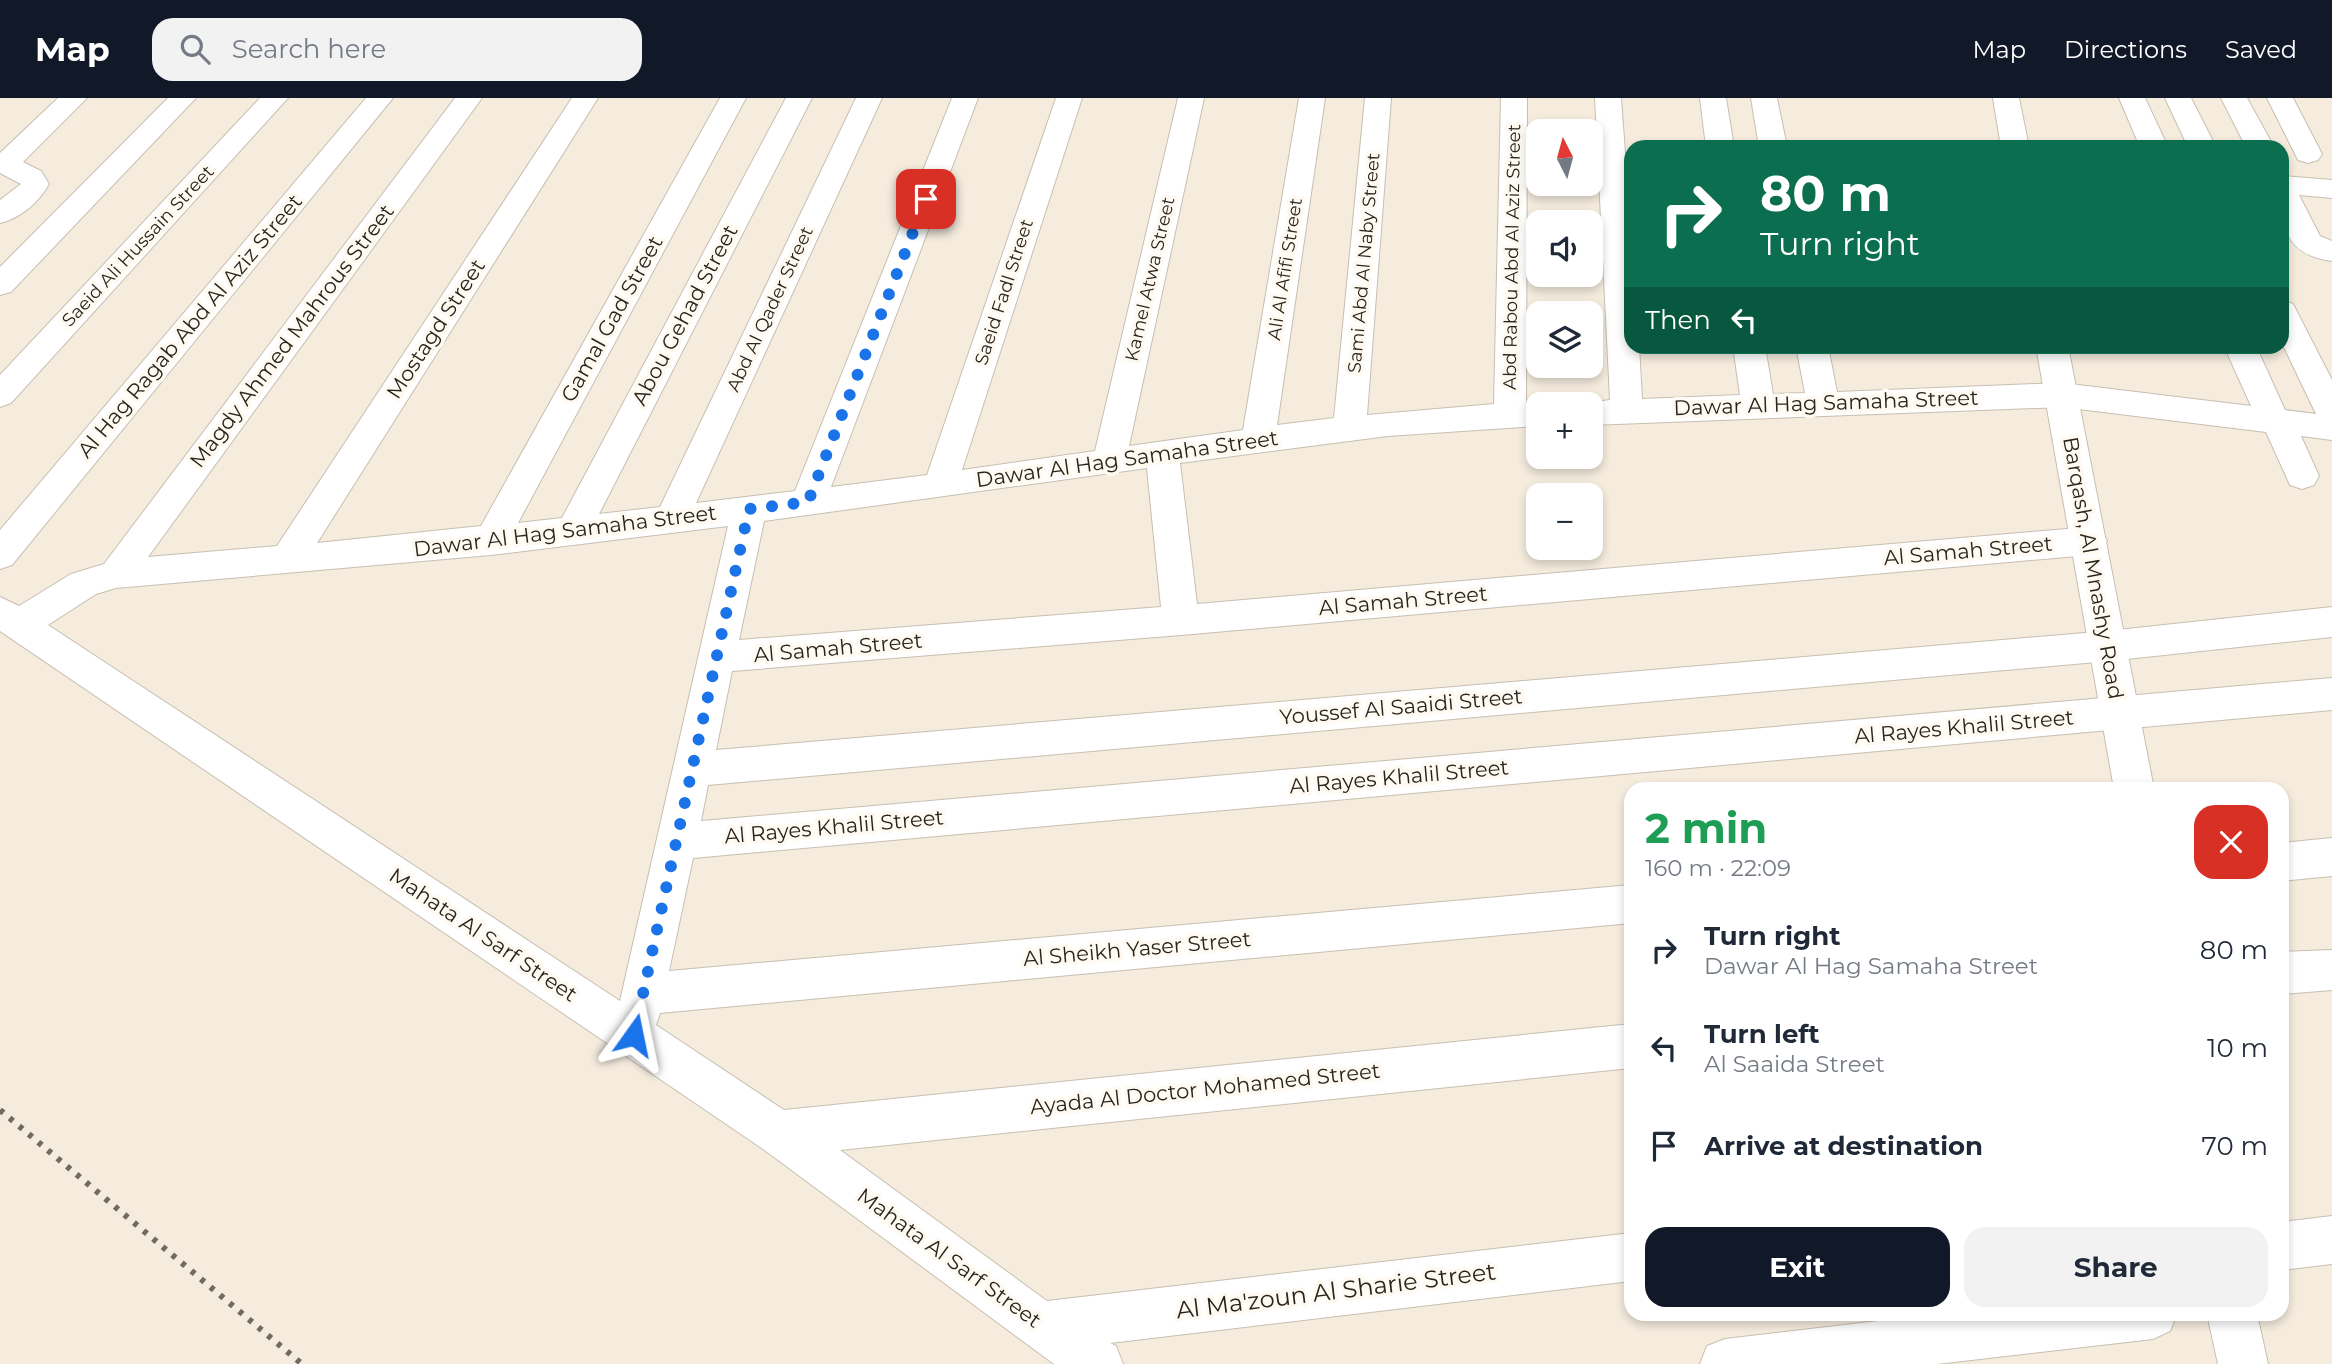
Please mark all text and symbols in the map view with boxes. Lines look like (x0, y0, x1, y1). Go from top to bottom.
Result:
search box (152, 18, 642, 81)
text: Map (35, 29, 110, 69)
icon: search (176, 30, 214, 68)
text: Search here (232, 33, 386, 65)
text: Map (1973, 35, 2026, 64)
text: Directions (2064, 35, 2187, 64)
text: Saved (2225, 35, 2297, 64)
north arrow (1526, 119, 1603, 196)
map controls (1526, 119, 1603, 560)
street label: Abd Rabou Abd Al Aziz Street (1499, 124, 1525, 390)
street label: Sami Abd Al Naby Street (1343, 152, 1385, 374)
street label: Saeid Ali Hussain Street (57, 161, 219, 331)
text: 80 m (1760, 164, 1891, 223)
icon: right (1645, 168, 1736, 259)
pin (896, 169, 956, 229)
icon: arrive (907, 180, 945, 218)
street label: Al Hag Ragab Abd Al Aziz Street (72, 189, 307, 462)
street label: Kamel Atwa Street (1120, 195, 1180, 363)
street label: Ali Al Afifi Street (1263, 196, 1307, 342)
street label: Magdy Ahmed Mahrous Street (184, 199, 399, 472)
button: sound (1526, 210, 1603, 287)
street label: Saeid Fadl Street (970, 216, 1038, 368)
street label: Abou Gehad Street (626, 220, 743, 409)
street label: Abd Al Qader Street (722, 223, 818, 395)
text: Turn right (1760, 224, 1920, 263)
street label: Gamal Gad Street (555, 231, 668, 406)
street label: Mostagd Street (381, 254, 490, 403)
button: layers (1526, 301, 1603, 378)
icon: left (1725, 301, 1763, 339)
text: Then (1645, 304, 1711, 336)
street label: Dawar Al Hag Samaha Street (1673, 385, 1979, 420)
button: + (1526, 392, 1603, 469)
street label: Dawar Al Hag Samaha Street (974, 425, 1280, 492)
street label: Barqash, Al Mnashy Road (2058, 435, 2129, 701)
button: − (1526, 483, 1603, 560)
street label: Dawar Al Hag Samaha Street (412, 500, 718, 561)
street label: Al Samah Street (1883, 531, 2053, 570)
street label: Al Samah Street (1318, 581, 1488, 620)
street label: Al Samah Street (753, 628, 923, 667)
street label: Youssef Al Saaidi Street (1279, 683, 1523, 730)
street label: Al Rayes Khalil Street (1853, 704, 2075, 749)
street label: Al Rayes Khalil Street (1288, 754, 1510, 799)
text: 2 min (1645, 802, 1767, 854)
street label: Al Rayes Khalil Street (723, 804, 945, 849)
button: close (2194, 805, 2268, 879)
text: 160 m · 22:09 (1645, 854, 1791, 882)
street label: Mahata Al Sarf Street (385, 862, 582, 1007)
text: Turn right (1704, 920, 1840, 952)
street label: Al Sheikh Yaser Street (1022, 926, 1252, 971)
icon: right (1645, 931, 1683, 969)
text: 80 m (2200, 934, 2268, 966)
text: Dawar Al Hag Samaha Street (1704, 952, 2038, 980)
position arrow (597, 998, 671, 1072)
text: Turn left (1704, 1018, 1820, 1050)
icon: left (1645, 1029, 1683, 1067)
text: 10 m (2207, 1032, 2268, 1064)
text: Al Saaida Street (1704, 1050, 1885, 1078)
street label: Ayada Al Doctor Mohamed Street (1029, 1058, 1381, 1119)
icon: arrive (1645, 1127, 1683, 1165)
text: Arrive at destination (1704, 1130, 1983, 1162)
text: 70 m (2202, 1130, 2268, 1162)
street label: Mahata Al Sarf Street (853, 1183, 1046, 1333)
button: Exit (1645, 1227, 1950, 1307)
button: Share (1964, 1227, 2268, 1307)
street label: Al Ma'zoun Al Sharie Street (1174, 1256, 1498, 1325)

